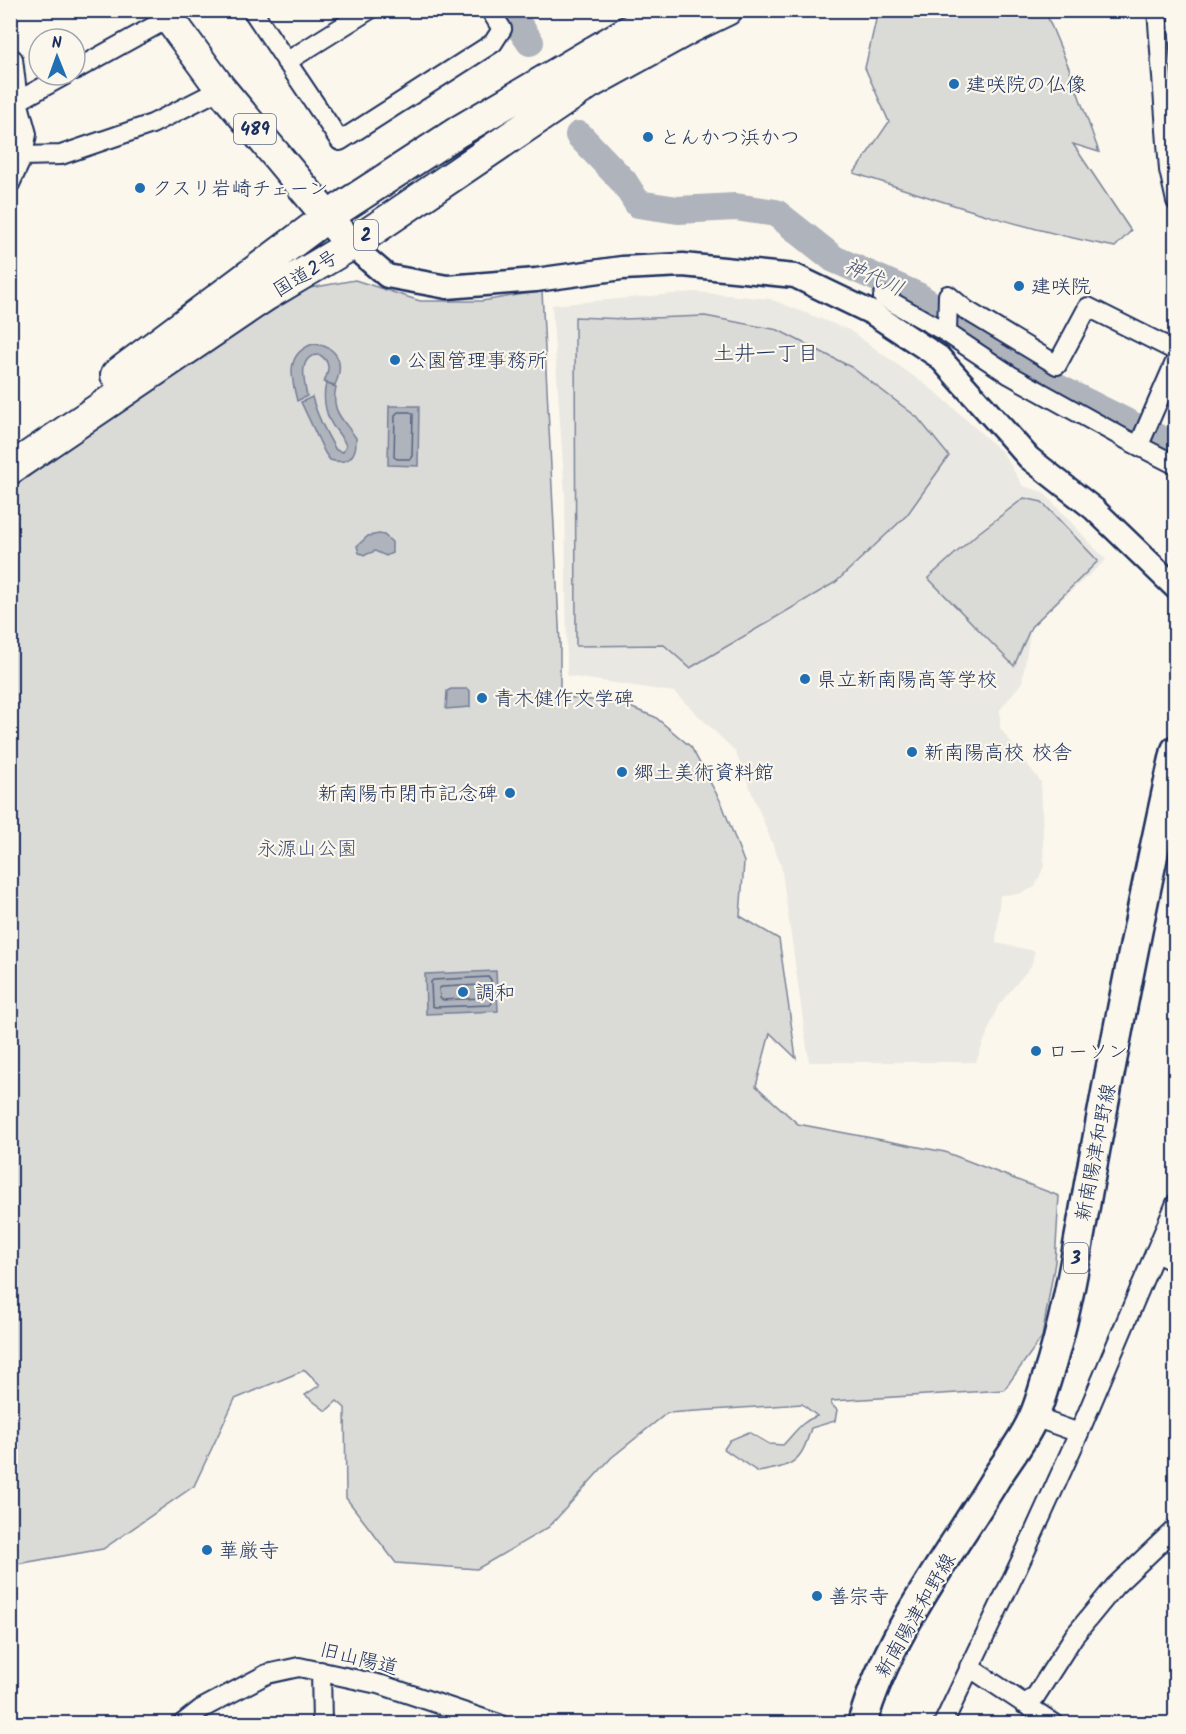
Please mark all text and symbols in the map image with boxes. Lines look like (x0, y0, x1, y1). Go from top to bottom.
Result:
north arrow (27, 27, 87, 87)
text: N (51, 31, 62, 56)
place label: 建咲院の仏像 (966, 70, 1086, 102)
marker: 建咲院の仏像 (947, 77, 961, 91)
road number: 489 (234, 114, 276, 144)
place label: とんかつ浜かつ (660, 123, 800, 155)
marker: とんかつ浜かつ (641, 130, 655, 144)
place label: クスリ岩崎チェーン (152, 174, 328, 206)
marker: クスリ岩崎チェーン (133, 181, 147, 195)
road number: 2 (354, 220, 378, 250)
street label: 国道2号 (267, 243, 345, 307)
water label: 神代川 (838, 250, 909, 306)
place label: 建咲院 (1031, 272, 1091, 304)
marker: 建咲院 (1012, 279, 1026, 293)
district label: 土井一丁目 (714, 338, 819, 371)
place label: 公園管理事務所 (407, 346, 547, 378)
marker: 公園管理事務所 (388, 353, 402, 367)
place label: 県立新南陽高等学校 (817, 665, 997, 697)
marker: 県立新南陽高等学校 (798, 672, 812, 686)
place label: 青木健作文学碑 (494, 684, 634, 716)
marker: 青木健作文学碑 (475, 691, 489, 705)
place label: 新南陽高校 校舎 (924, 738, 1072, 770)
marker: 新南陽高校 校舎 (905, 745, 919, 759)
place label: 郷土美術資料館 (634, 758, 774, 790)
marker: 郷土美術資料館 (615, 765, 629, 779)
place label: 新南陽市閉市記念碑 (318, 779, 498, 811)
marker: 新南陽市閉市記念碑 (503, 786, 517, 800)
park label: 永源山公園 (257, 834, 357, 866)
place label: 調和 (475, 978, 515, 1010)
marker: 調和 (456, 985, 470, 999)
place label: ローソン (1048, 1037, 1128, 1069)
marker: ローソン (1029, 1044, 1043, 1058)
street label: 新南陽津和野線 (1068, 1081, 1126, 1224)
road number: 3 (1064, 1243, 1088, 1273)
place label: 華厳寺 (219, 1536, 279, 1568)
marker: 華厳寺 (200, 1543, 214, 1557)
street label: 新南陽津和野線 (868, 1547, 966, 1685)
place label: 善宗寺 (829, 1582, 889, 1614)
marker: 善宗寺 (810, 1589, 824, 1603)
street label: 旧山陽道 (316, 1635, 401, 1685)

